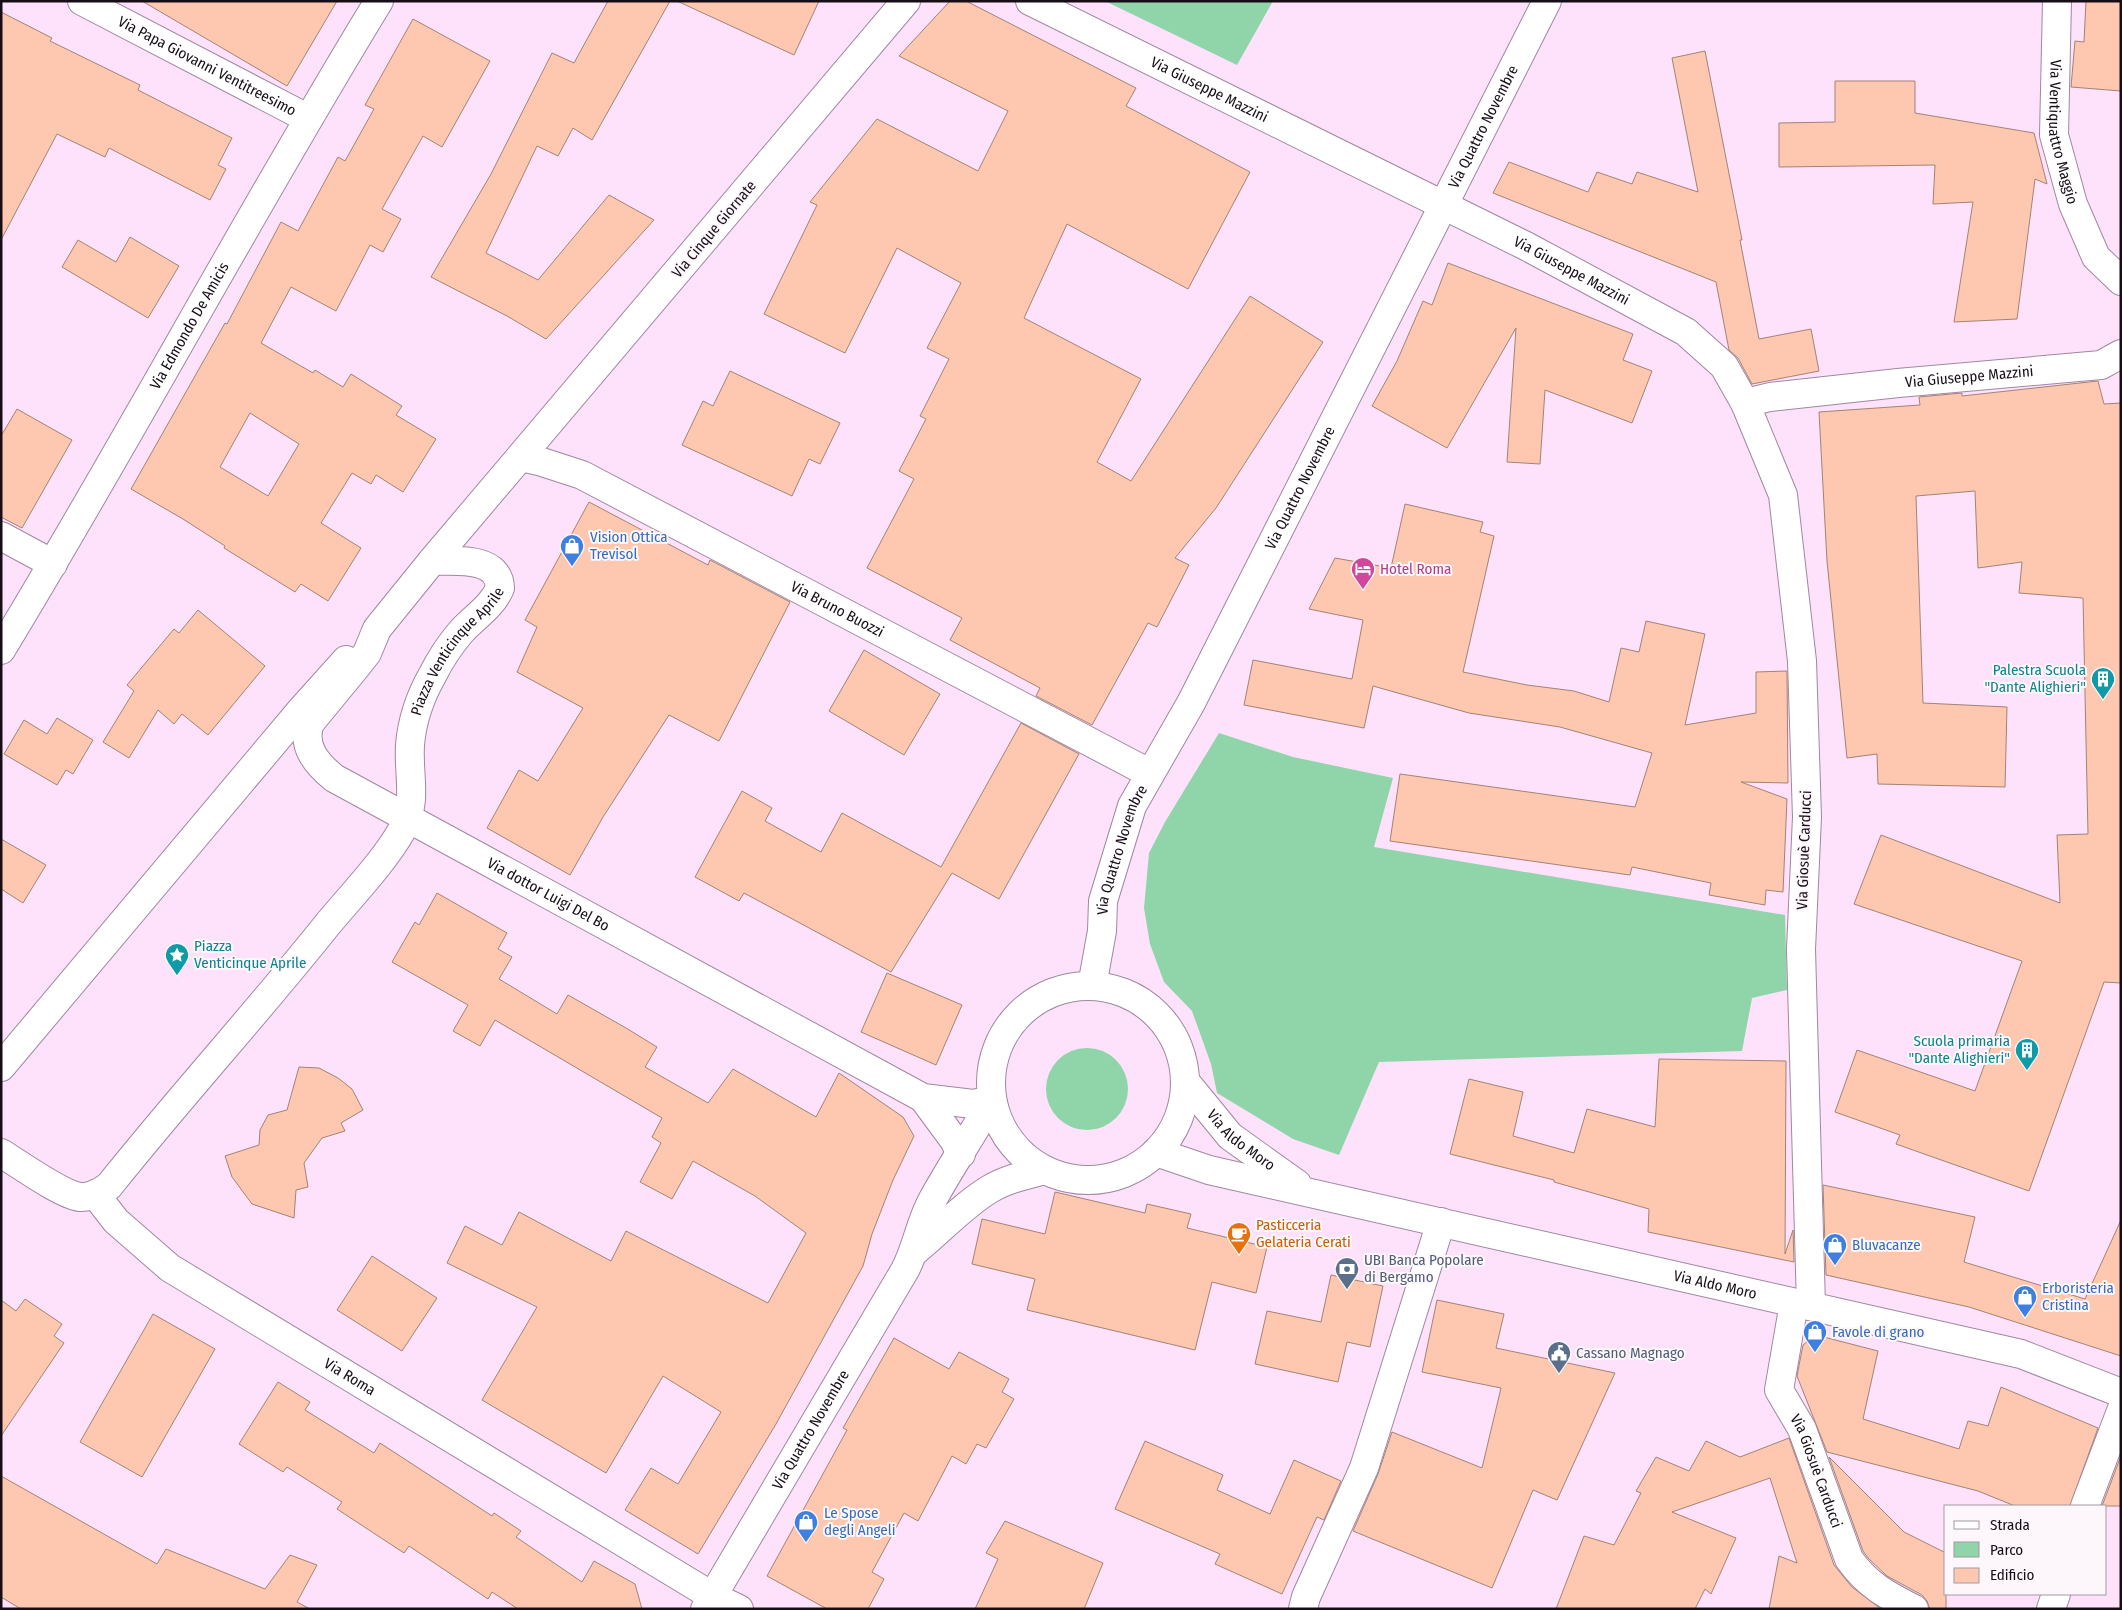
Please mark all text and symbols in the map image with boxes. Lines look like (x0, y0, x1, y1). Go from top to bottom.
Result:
street label: Via Papa Giovanni Ventitreesimo (115, 12, 299, 120)
street label: Via Giuseppe Mazzini (1148, 53, 1271, 126)
street label: Via Ventiquattro Maggio (2045, 59, 2082, 206)
street label: Via Quattro Novembre (1444, 62, 1522, 191)
street label: Via Cinque Giornate (668, 177, 760, 281)
street label: Via Giuseppe Mazzini (1511, 232, 1633, 309)
street label: Via Edmondo De Amicis (146, 259, 233, 393)
street label: Via Giuseppe Mazzini (1904, 362, 2034, 391)
street label: Via Quattro Novembre (1261, 423, 1339, 553)
place label: Vision Ottica Trevisol (590, 528, 668, 563)
shop icon: Vision Ottica Trevisol (559, 533, 585, 567)
hotel icon: Hotel Roma (1350, 556, 1376, 590)
place label: Hotel Roma (1380, 560, 1451, 578)
street label: Via Bruno Buozzi (788, 577, 887, 641)
street label: Piazza Venticinque Aprile (407, 584, 508, 718)
place label: Palestra Scuola "Dante Alighieri" (1984, 661, 2086, 696)
building icon: Palestra Scuola "Dante Alighieri" (2090, 666, 2116, 700)
street label: Via Quattro Novembre (1094, 782, 1151, 915)
street label: Via Giosuè Carducci (1793, 790, 1815, 910)
street label: Via dottor Luigi Del Bo (484, 854, 613, 935)
place label: Piazza Venticinque Aprile (194, 937, 306, 972)
place icon: Piazza Venticinque Aprile (164, 942, 190, 976)
place label: Scuola primaria "Dante Alighieri" (1908, 1032, 2010, 1067)
building icon: Scuola primaria "Dante Alighieri" (2014, 1037, 2040, 1071)
street label: Via Aldo Moro (1203, 1106, 1279, 1174)
place label: Pasticceria Gelateria Cerati (1256, 1216, 1351, 1251)
cafe icon: Pasticceria Gelateria Cerati (1226, 1221, 1252, 1255)
shop icon: Bluvacanze (1822, 1232, 1848, 1266)
place label: Bluvacanze (1852, 1236, 1921, 1254)
place label: UBI Banca Popolare di Bergamo (1364, 1251, 1484, 1286)
bank icon: UBI Banca Popolare di Bergamo (1334, 1256, 1360, 1290)
street label: Via Aldo Moro (1672, 1267, 1759, 1303)
place label: Erboristeria Cristina (2042, 1279, 2114, 1314)
shop icon: Erboristeria Cristina (2012, 1284, 2038, 1318)
shop icon: Favole di grano (1802, 1319, 1828, 1353)
place label: Favole di grano (1832, 1323, 1925, 1341)
public building icon: Cassano Magnago (1546, 1340, 1572, 1374)
place label: Cassano Magnago (1576, 1344, 1685, 1362)
street label: Via Roma (321, 1354, 379, 1399)
street label: Via Quattro Novembre (768, 1367, 853, 1493)
street label: Via Giosuè Carducci (1786, 1411, 1846, 1530)
place label: Le Spose degli Angeli (824, 1504, 896, 1539)
legend (1944, 1505, 2107, 1595)
shop icon: Le Spose degli Angeli (793, 1509, 819, 1543)
text: Strada (1990, 1516, 2030, 1534)
text: Parco (1990, 1541, 2023, 1559)
text: Edificio (1990, 1566, 2035, 1584)

